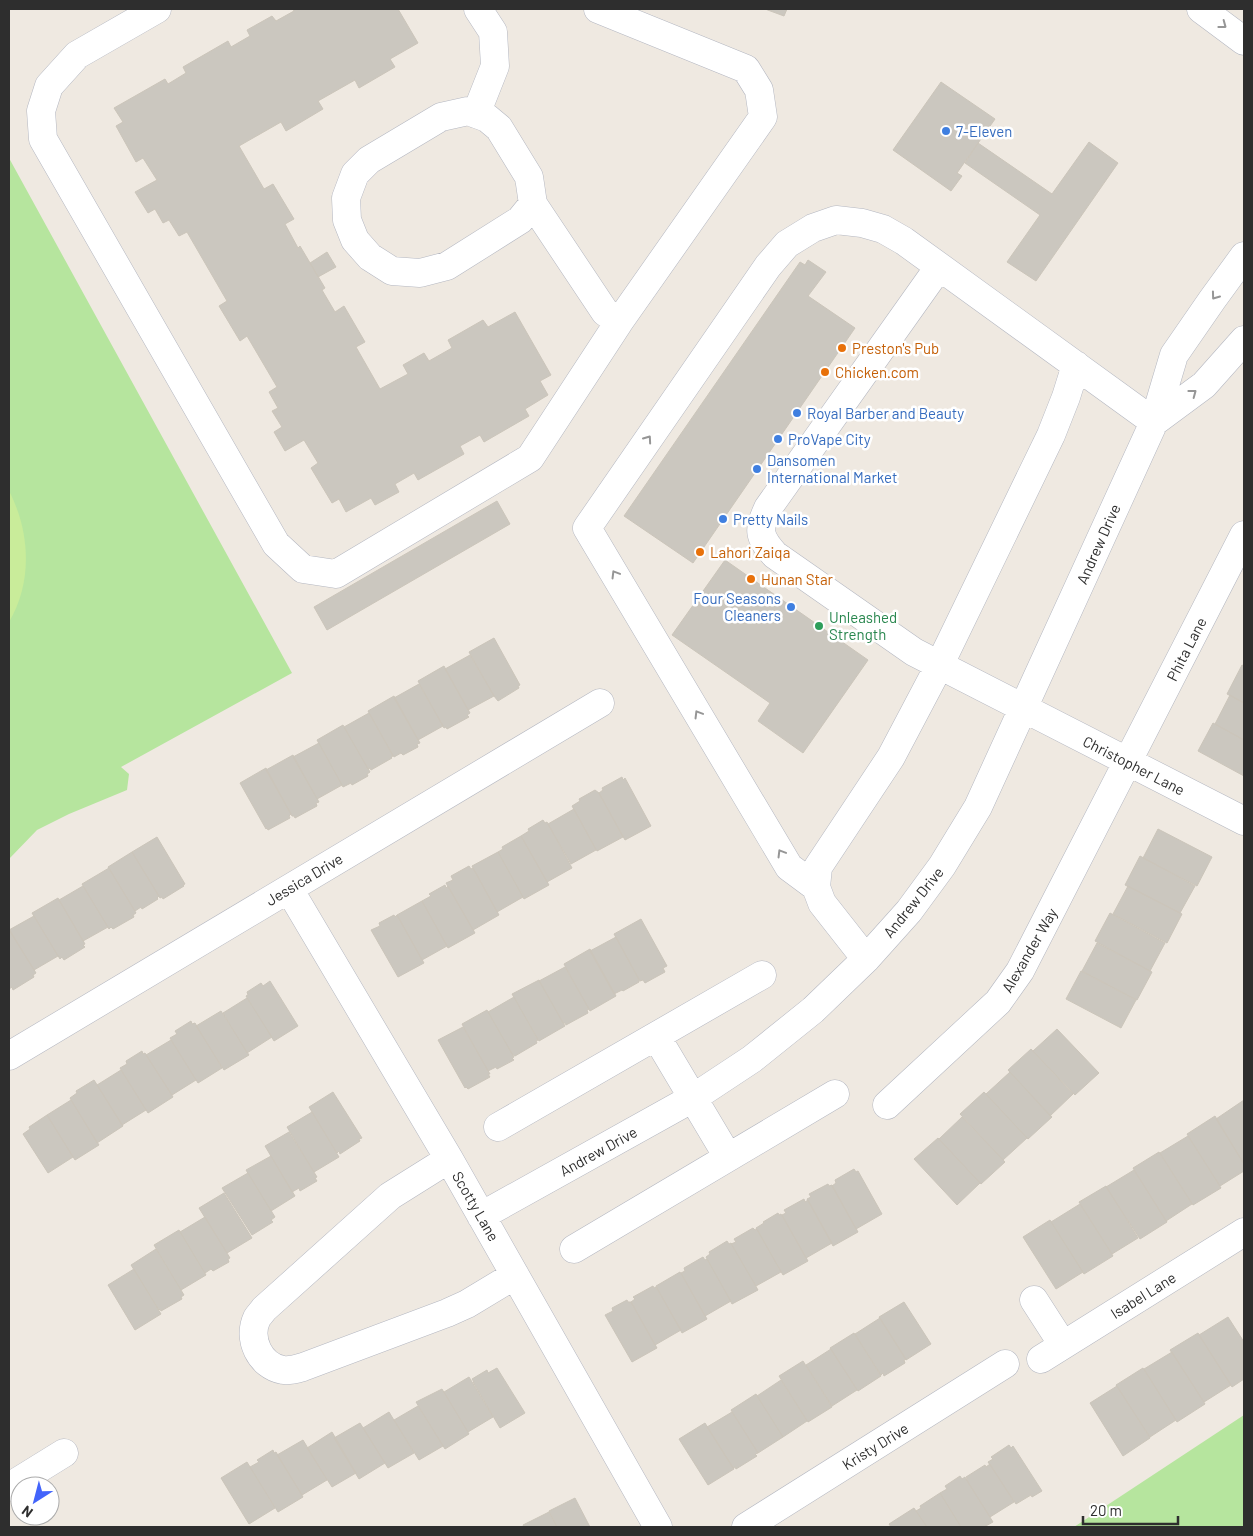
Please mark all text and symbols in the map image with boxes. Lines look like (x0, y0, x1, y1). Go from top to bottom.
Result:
one-way arrow (1217, 19, 1226, 27)
place label: 7-Eleven (956, 122, 1012, 140)
marker: 7-Eleven (940, 125, 952, 137)
one-way arrow (1212, 290, 1221, 299)
place label: Preston's Pub (852, 339, 939, 357)
marker: Preston's Pub (836, 342, 848, 354)
place label: Chicken.com (835, 363, 919, 381)
marker: Chicken.com (819, 366, 831, 378)
one-way arrow (1187, 390, 1197, 399)
place label: Royal Barber and Beauty (807, 404, 964, 422)
marker: Royal Barber and Beauty (791, 407, 803, 419)
place label: ProVape City (788, 430, 871, 448)
marker: ProVape City (772, 433, 784, 445)
one-way arrow (642, 435, 651, 445)
place label: Dansomen International Market (767, 451, 897, 486)
marker: Dansomen International Market (751, 463, 763, 475)
street label: Andrew Drive (1072, 501, 1124, 587)
place label: Pretty Nails (733, 510, 808, 528)
marker: Pretty Nails (717, 513, 729, 525)
place label: Lahori Zaiqa (710, 543, 790, 561)
marker: Lahori Zaiqa (694, 546, 706, 558)
place label: Hunan Star (761, 570, 834, 588)
one-way arrow (611, 571, 621, 580)
marker: Hunan Star (745, 573, 757, 585)
place label: Four Seasons Cleaners (693, 589, 781, 624)
marker: Four Seasons Cleaners (785, 601, 797, 613)
place label: Unleashed Strength (829, 608, 897, 643)
street label: Phita Lane (1162, 614, 1210, 684)
marker: Unleashed Strength (813, 620, 825, 632)
one-way arrow (694, 710, 704, 719)
street label: Christopher Lane (1080, 732, 1188, 798)
street label: Jessica Drive (262, 849, 346, 909)
one-way arrow (778, 850, 788, 859)
street label: Andrew Drive (879, 863, 947, 941)
street label: Alexander Way (998, 904, 1061, 996)
street label: Andrew Drive (556, 1122, 640, 1180)
street label: Scotty Lane (449, 1168, 503, 1244)
street label: Isabel Lane (1107, 1268, 1179, 1322)
street label: Kristy Drive (839, 1419, 911, 1473)
north arrow (10, 1476, 60, 1526)
scale bar (1083, 1494, 1178, 1526)
text: 20 m (1090, 1501, 1122, 1519)
text: N (18, 1502, 36, 1522)

